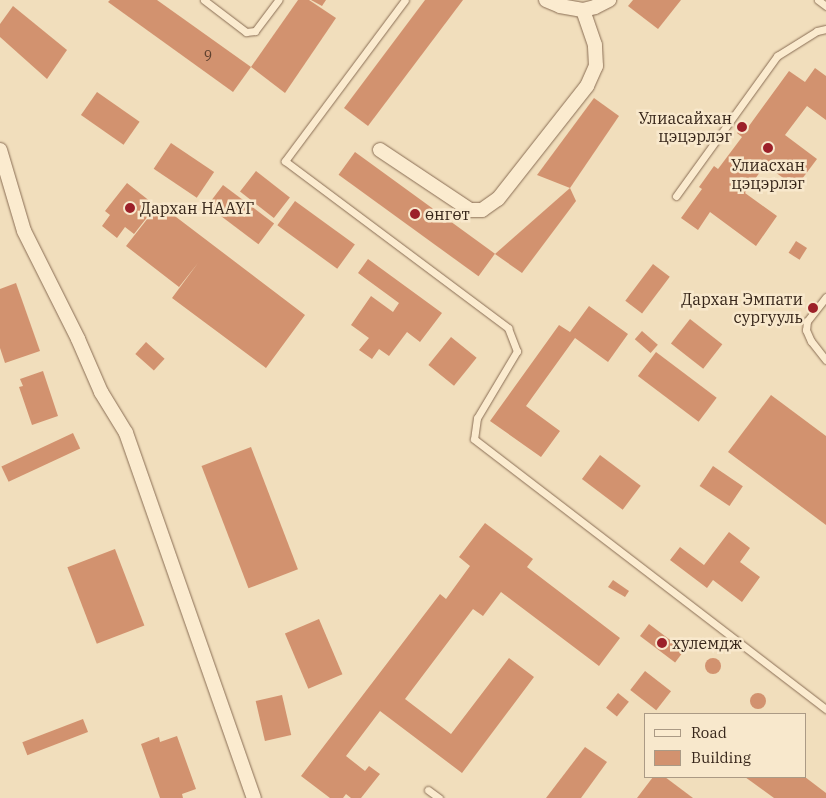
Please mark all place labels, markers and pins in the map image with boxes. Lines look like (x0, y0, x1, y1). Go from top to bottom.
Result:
place label: Улиасайхан цэцэрлэг (638, 108, 732, 146)
marker: Улиасайхан цэцэрлэг (736, 121, 748, 133)
marker: Улиасхан цэцэрлэг (762, 142, 774, 154)
place label: Улиасхан цэцэрлэг (731, 155, 805, 193)
place label: Дархан НААҮГ (140, 198, 254, 218)
marker: Дархан НААҮГ (124, 202, 136, 214)
place label: өнгөт (425, 204, 470, 224)
marker: өнгөт (409, 208, 421, 220)
place label: Дархан Эмпати сургууль (681, 289, 803, 327)
marker: Дархан Эмпати сургууль (807, 302, 819, 314)
place label: хулемдж (672, 633, 742, 653)
marker: хулемдж (656, 637, 668, 649)

